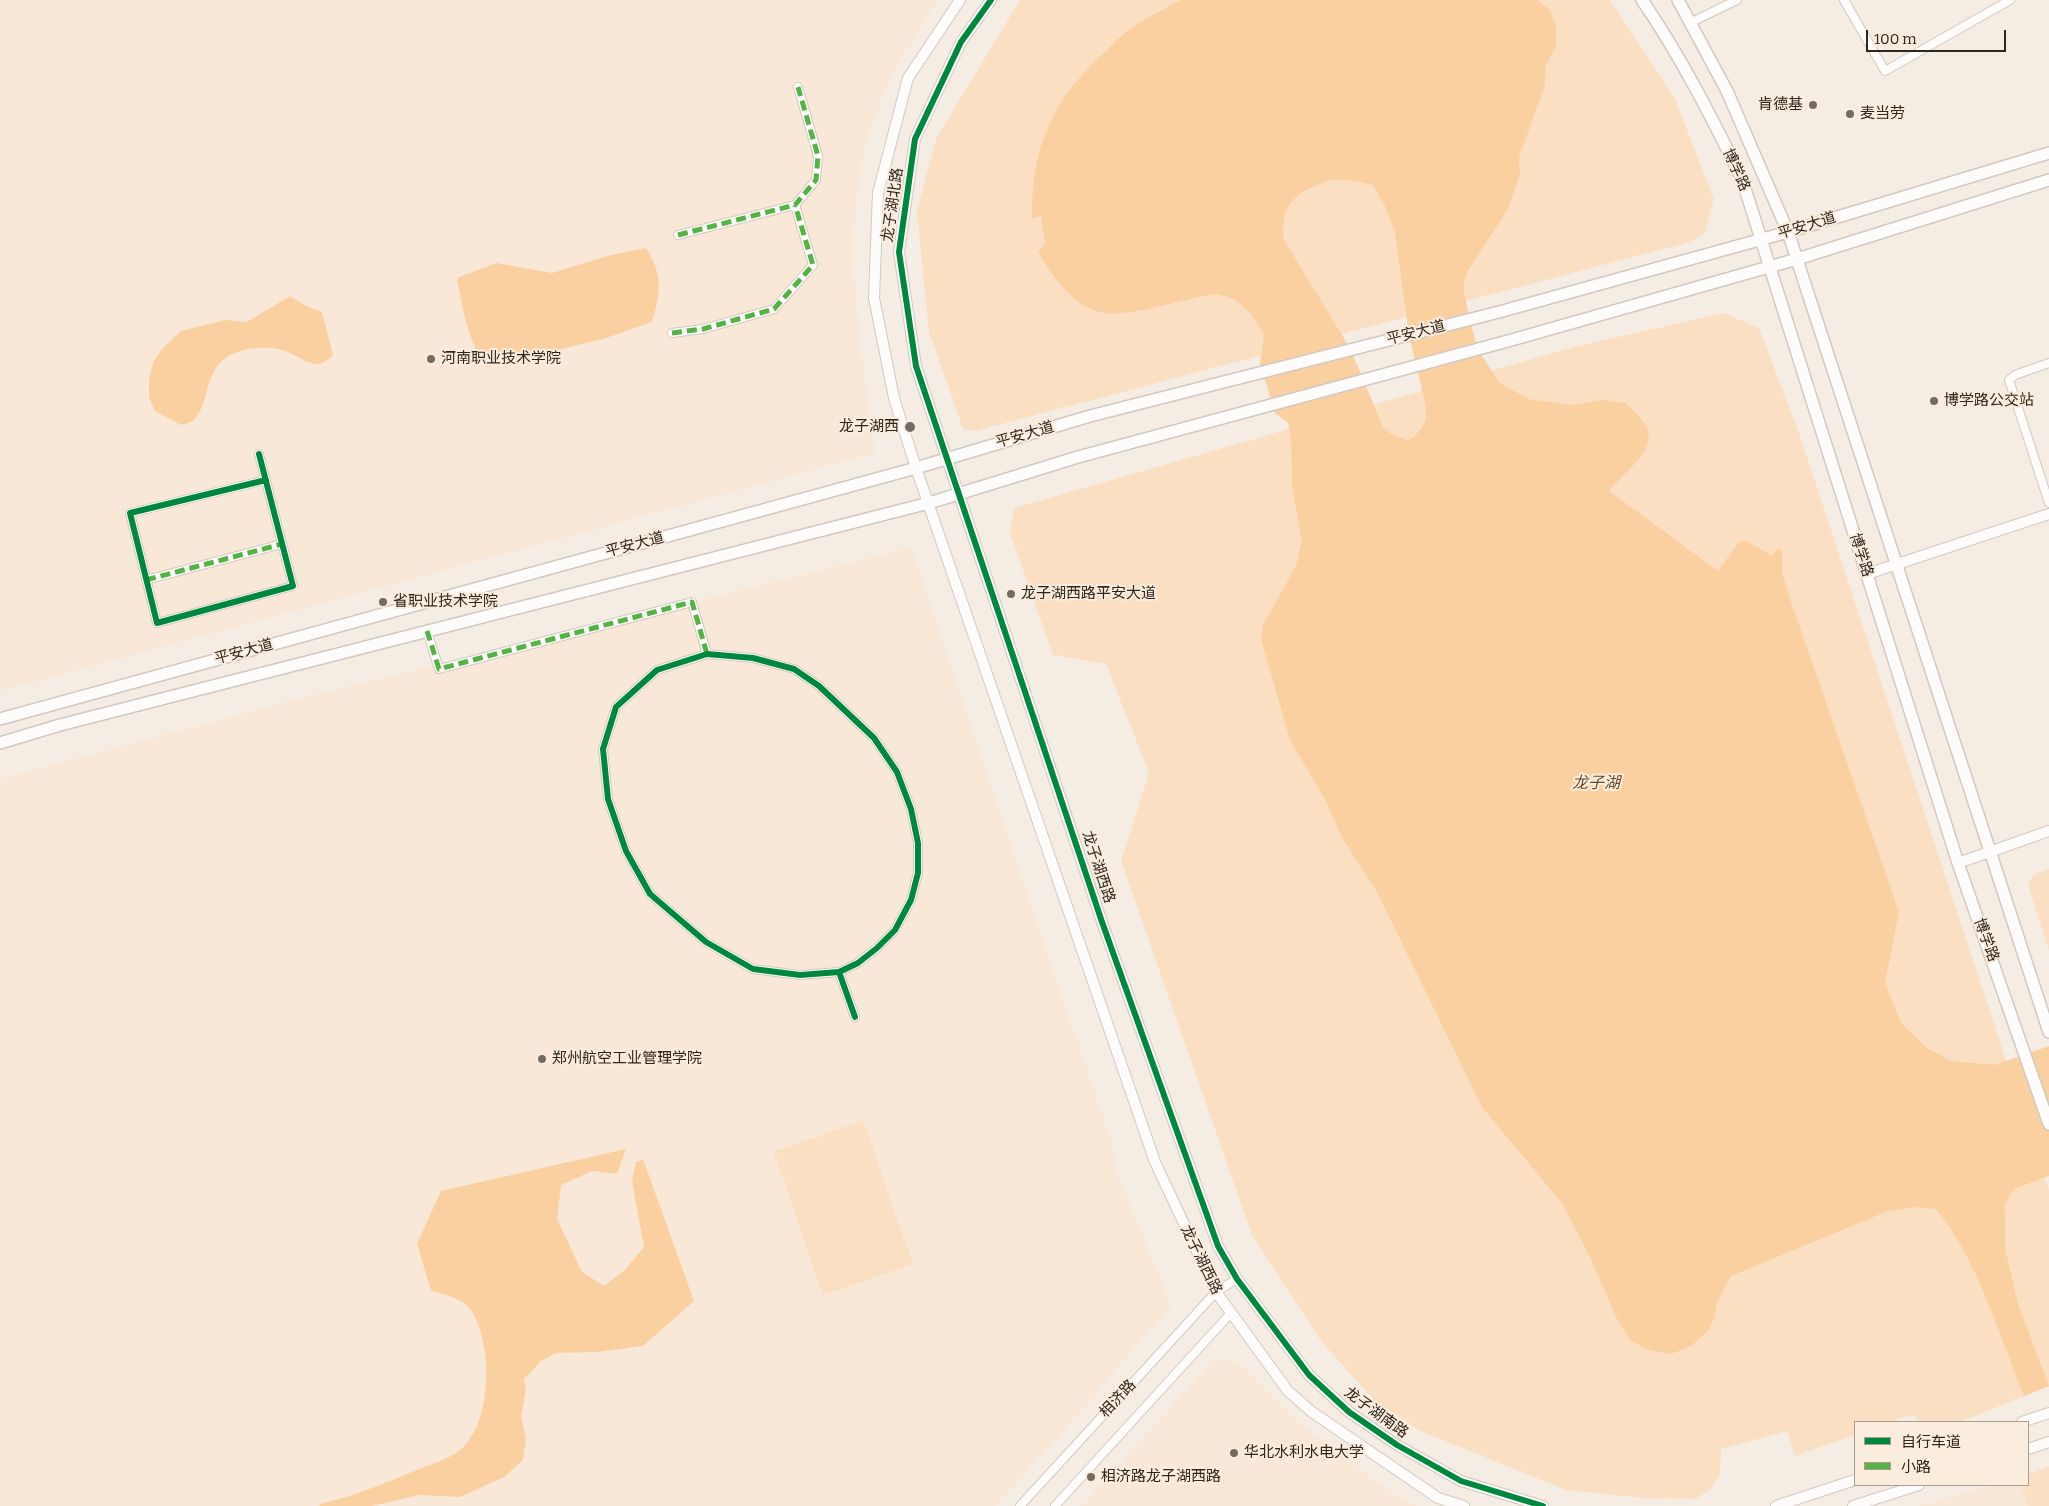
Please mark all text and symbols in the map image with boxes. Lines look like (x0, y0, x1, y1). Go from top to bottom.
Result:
scale bar (1869, 20, 2009, 52)
text: 100 m (1874, 30, 1917, 48)
place label: 肯德基 (1758, 96, 1803, 114)
marker: 肯德基 (1807, 99, 1819, 111)
place label: 麦当劳 (1860, 105, 1905, 123)
marker: 麦当劳 (1844, 108, 1856, 120)
street label: 博学路 (1719, 146, 1753, 194)
street label: 龙子湖北路 (879, 167, 907, 243)
street label: 平安大道 (1776, 209, 1838, 243)
street label: 平安大道 (1385, 317, 1447, 349)
place label: 河南职业技术学院 (441, 350, 561, 368)
marker: 河南职业技术学院 (425, 353, 437, 365)
place label: 博学路公交站 (1944, 392, 2034, 410)
marker: 博学路公交站 (1928, 395, 1940, 407)
place label: 龙子湖西 (839, 418, 899, 436)
street label: 平安大道 (994, 418, 1056, 452)
marker: 龙子湖西 (903, 420, 917, 434)
street label: 平安大道 (604, 529, 666, 561)
street label: 博学路 (1845, 531, 1877, 579)
place label: 龙子湖西路平安大道 (1021, 585, 1156, 603)
marker: 龙子湖西路平安大道 (1005, 588, 1017, 600)
place label: 省职业技术学院 (393, 593, 498, 611)
marker: 省职业技术学院 (377, 596, 389, 608)
street label: 平安大道 (213, 636, 275, 668)
water label: 龙子湖 (1572, 774, 1620, 794)
street label: 龙子湖西路 (1078, 829, 1118, 905)
street label: 博学路 (1970, 916, 2002, 964)
place label: 郑州航空工业管理学院 (552, 1050, 702, 1068)
marker: 郑州航空工业管理学院 (536, 1053, 548, 1065)
street label: 龙子湖西路 (1176, 1222, 1226, 1298)
street label: 相济路 (1096, 1376, 1140, 1422)
street label: 龙子湖南路 (1340, 1384, 1412, 1442)
legend (1854, 1421, 2029, 1486)
text: 自行车道 (1901, 1433, 1961, 1451)
place label: 华北水利水电大学 (1244, 1444, 1364, 1462)
marker: 华北水利水电大学 (1228, 1447, 1240, 1459)
text: 小路 (1901, 1458, 1931, 1476)
place label: 相济路龙子湖西路 (1101, 1468, 1221, 1486)
marker: 相济路龙子湖西路 (1085, 1471, 1097, 1483)

